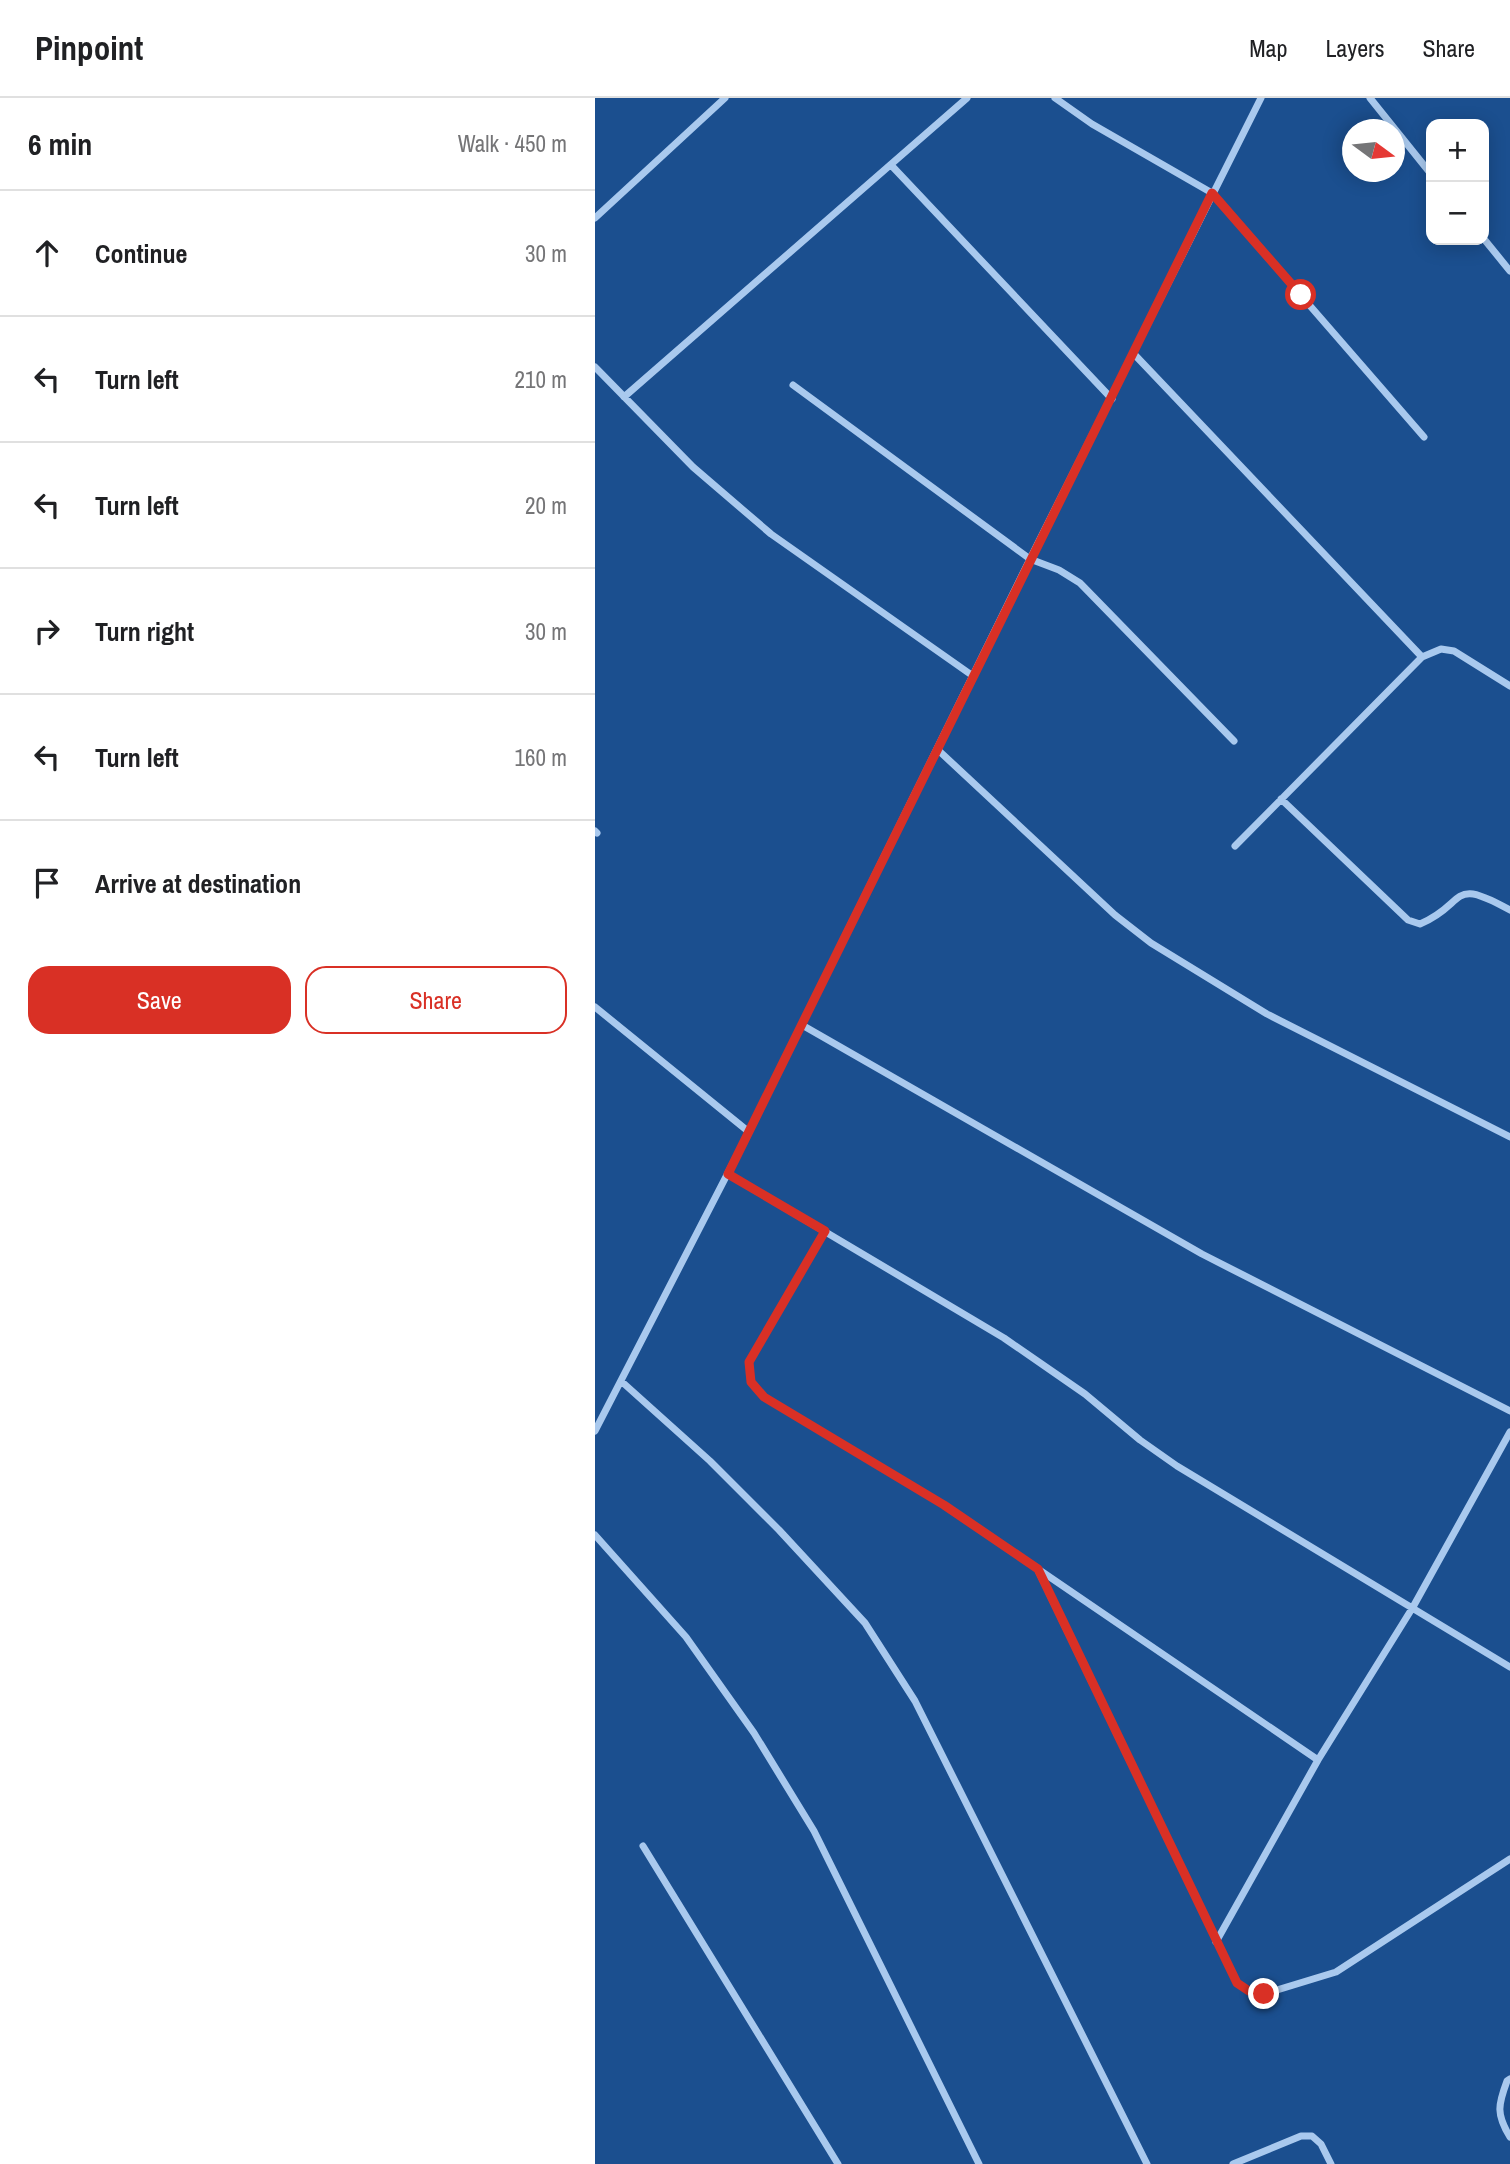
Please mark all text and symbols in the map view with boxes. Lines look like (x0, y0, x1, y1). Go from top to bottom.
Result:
text: Pinpoint (35, 26, 143, 70)
text: Map (1249, 32, 1287, 64)
text: Layers (1325, 32, 1384, 64)
text: Share (1422, 32, 1475, 64)
north arrow (1342, 119, 1405, 182)
map controls (1426, 119, 1489, 245)
button: + (1426, 119, 1489, 182)
text: 6 min (28, 124, 92, 164)
text: Walk · 450 m (458, 128, 567, 159)
button: − (1426, 182, 1489, 245)
icon: ahead (28, 234, 66, 272)
text: Continue (95, 236, 187, 271)
text: 30 m (525, 238, 567, 269)
route start (1285, 279, 1316, 310)
icon: left (28, 360, 66, 398)
text: Turn left (95, 362, 179, 397)
text: 210 m (515, 364, 567, 395)
icon: left (28, 486, 66, 524)
text: Turn left (95, 488, 179, 523)
text: 20 m (525, 490, 567, 521)
icon: right (28, 612, 66, 650)
text: Turn right (95, 614, 194, 649)
text: 30 m (525, 616, 567, 647)
icon: left (28, 738, 66, 776)
text: Turn left (95, 740, 179, 775)
text: 160 m (515, 742, 567, 773)
icon: arrive (28, 864, 66, 902)
text: Arrive at destination (95, 866, 301, 901)
button: Save (28, 966, 291, 1034)
button: Share (305, 966, 567, 1034)
route end (1248, 1978, 1279, 2009)

